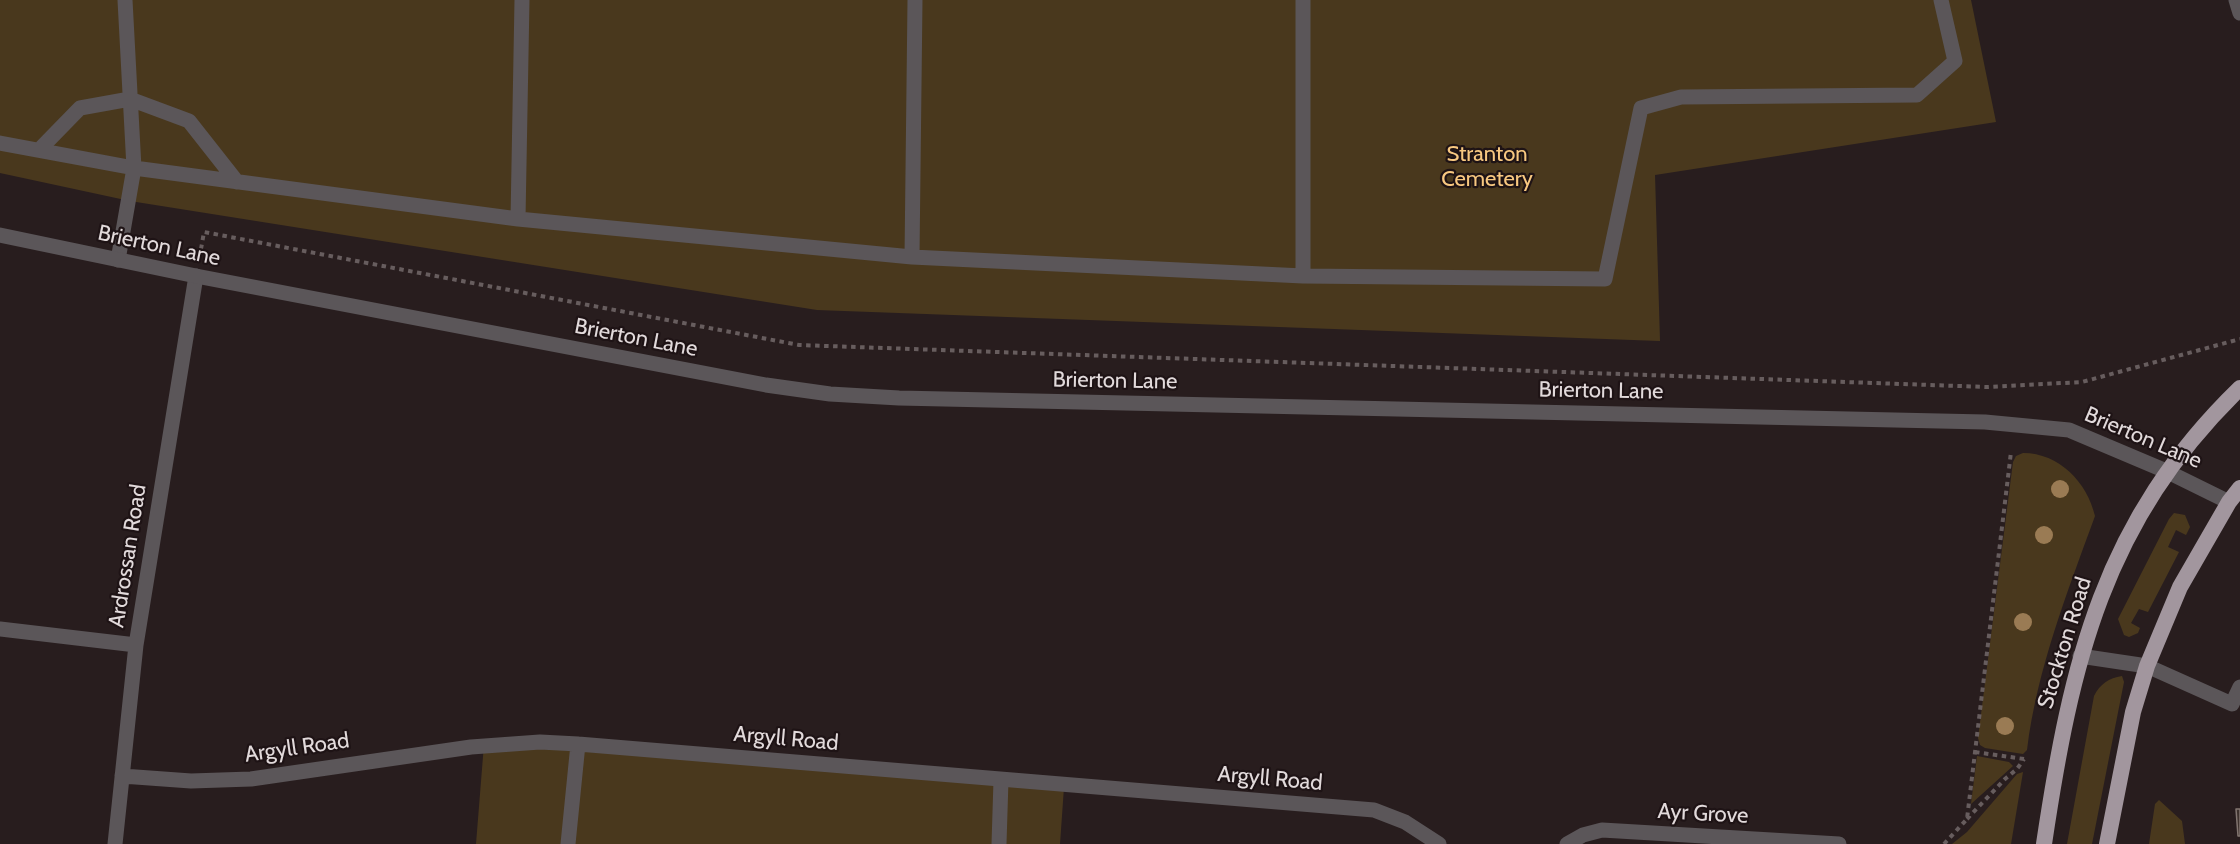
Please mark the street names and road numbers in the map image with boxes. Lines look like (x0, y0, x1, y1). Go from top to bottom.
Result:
street label: Brierton Lane (95, 220, 223, 272)
street label: Brierton Lane (572, 313, 700, 363)
street label: Brierton Lane (1052, 367, 1178, 395)
street label: Brierton Lane (1538, 377, 1664, 405)
street label: Brierton Lane (2080, 401, 2206, 475)
street label: Ardrossan Road (104, 482, 152, 630)
street label: Stockton Road (2032, 574, 2098, 712)
street label: Argyll Road (732, 721, 840, 757)
street label: Argyll Road (243, 728, 351, 768)
street label: Argyll Road (1216, 761, 1324, 797)
street label: Ayr Grove (1657, 798, 1749, 830)

